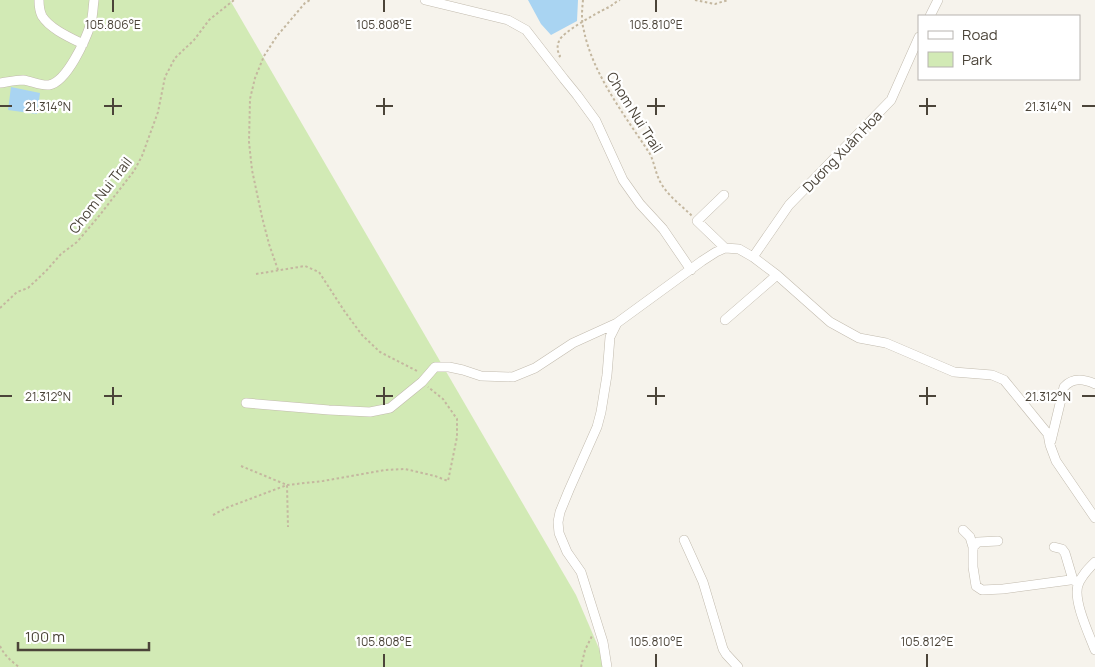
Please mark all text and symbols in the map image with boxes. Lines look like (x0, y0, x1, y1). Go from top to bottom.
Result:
legend (918, 15, 1080, 80)
text: 105.806°E (85, 16, 141, 33)
text: 105.808°E (356, 16, 412, 33)
text: 105.810°E (629, 16, 683, 33)
text: Road (962, 24, 998, 45)
text: Park (962, 49, 992, 70)
street label: Chom Nui Trail (603, 68, 667, 156)
text: 21.314°N (25, 98, 71, 115)
text: 21.314°N (1025, 98, 1071, 115)
street label: Dương Xuân Hoa (798, 106, 886, 196)
street label: Chom Nui Trail (64, 153, 136, 237)
text: 21.312°N (25, 388, 71, 405)
text: 21.312°N (1025, 388, 1071, 405)
scale bar (18, 620, 149, 652)
text: 100 m (25, 626, 65, 647)
text: 105.808°E (356, 633, 412, 650)
text: 105.810°E (629, 633, 683, 650)
text: 105.812°E (901, 633, 954, 650)

